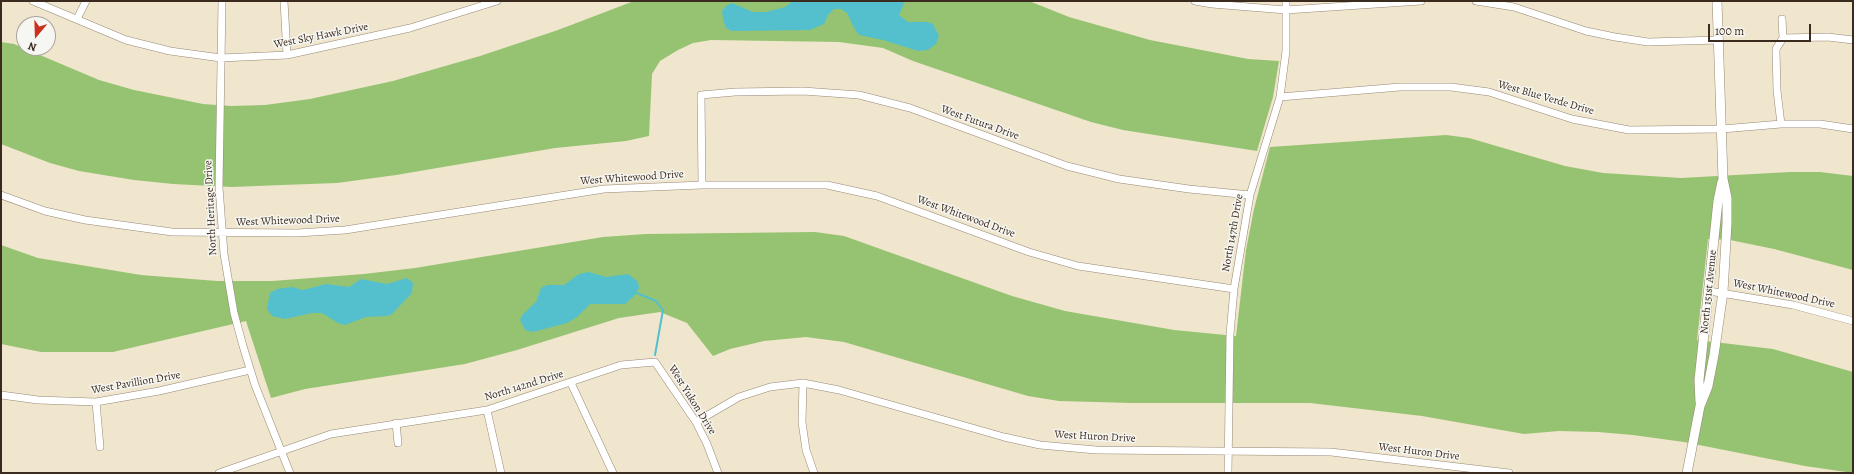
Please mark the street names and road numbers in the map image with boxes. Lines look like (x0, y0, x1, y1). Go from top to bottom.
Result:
street label: West Sky Hawk Drive (273, 20, 369, 52)
street label: West Blue Verde Drive (1496, 78, 1596, 118)
street label: West Futura Drive (939, 103, 1021, 143)
street label: North Heritage Drive (202, 160, 220, 256)
street label: West Whitewood Drive (580, 168, 684, 188)
street label: West Whitewood Drive (915, 193, 1017, 241)
street label: North 147th Drive (1220, 193, 1246, 273)
street label: West Whitewood Drive (236, 213, 340, 229)
street label: North 151st Avenue (1698, 249, 1720, 335)
street label: West Whitewood Drive (1732, 277, 1836, 311)
street label: West Yukon Drive (665, 363, 719, 437)
street label: North 142nd Drive (483, 368, 565, 404)
street label: West Pavillion Drive (90, 369, 182, 397)
street label: West Huron Drive (1054, 428, 1136, 446)
street label: West Huron Drive (1378, 440, 1460, 464)

